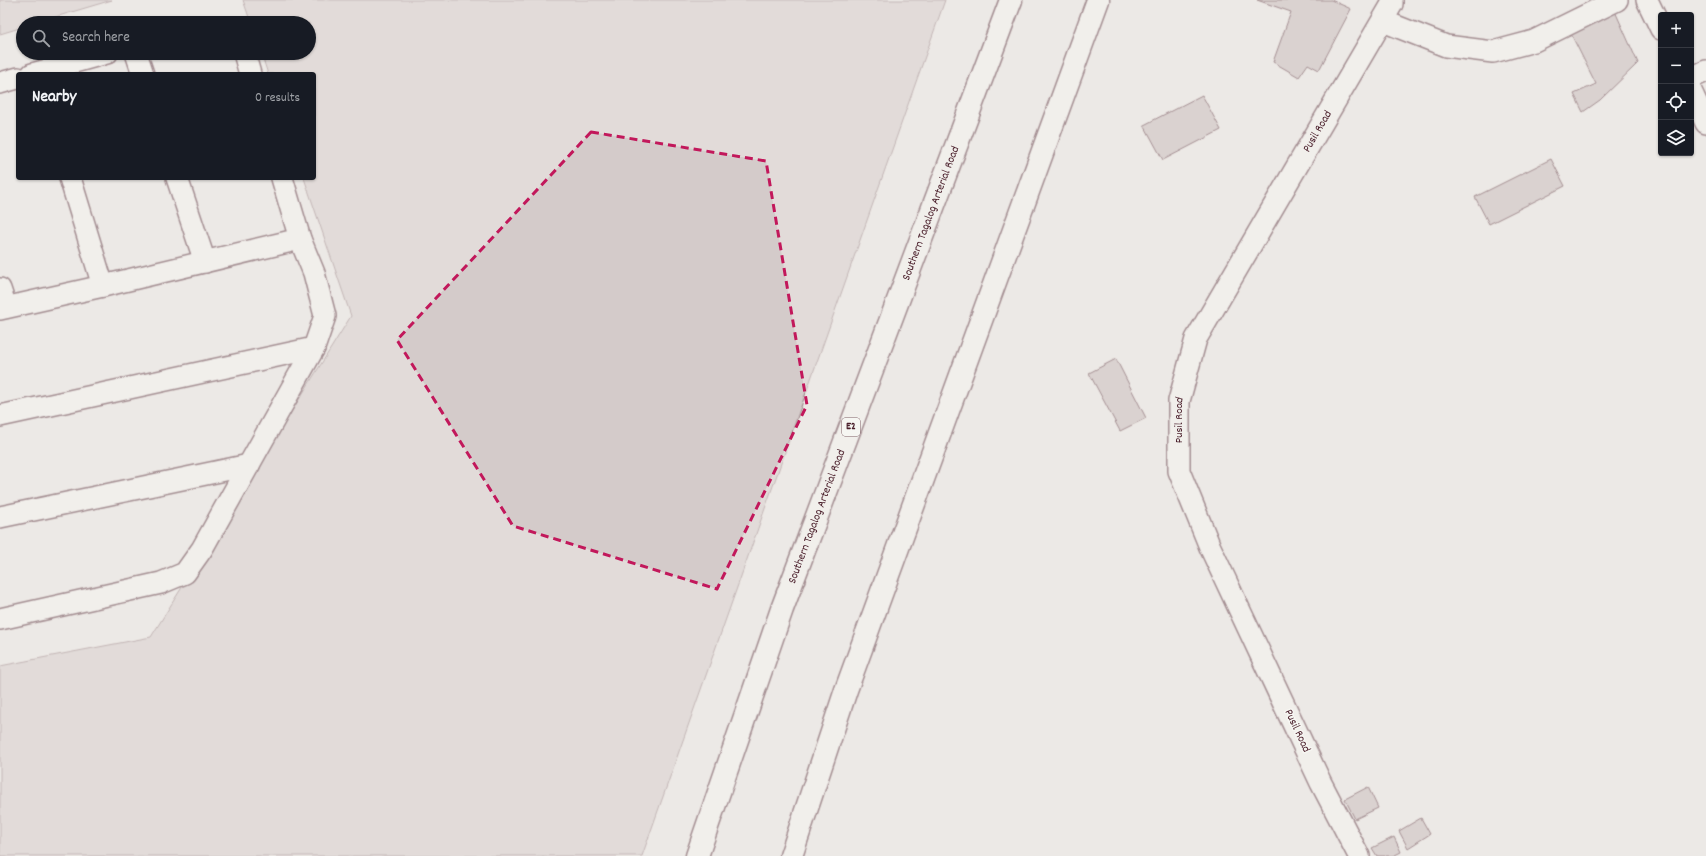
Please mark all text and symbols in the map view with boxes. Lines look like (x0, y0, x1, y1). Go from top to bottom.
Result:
map controls (1658, 12, 1694, 156)
button: + (1658, 12, 1694, 48)
search box (16, 16, 316, 60)
icon: search (30, 27, 52, 49)
text: Search here (62, 27, 130, 49)
button: − (1658, 48, 1694, 84)
button: locate (1658, 84, 1694, 120)
text: Nearby (32, 86, 76, 110)
text: 0 results (255, 89, 300, 108)
street label: Pusil Road (1299, 107, 1336, 156)
button: layers (1658, 120, 1694, 156)
street label: Southern Tagalog Arterial Road (898, 144, 964, 283)
street label: Pusil Road (1170, 395, 1188, 443)
road number: E2 (842, 418, 860, 436)
street label: Southern Tagalog Arterial Road (784, 447, 850, 586)
street label: Pusil Road (1280, 707, 1314, 755)

